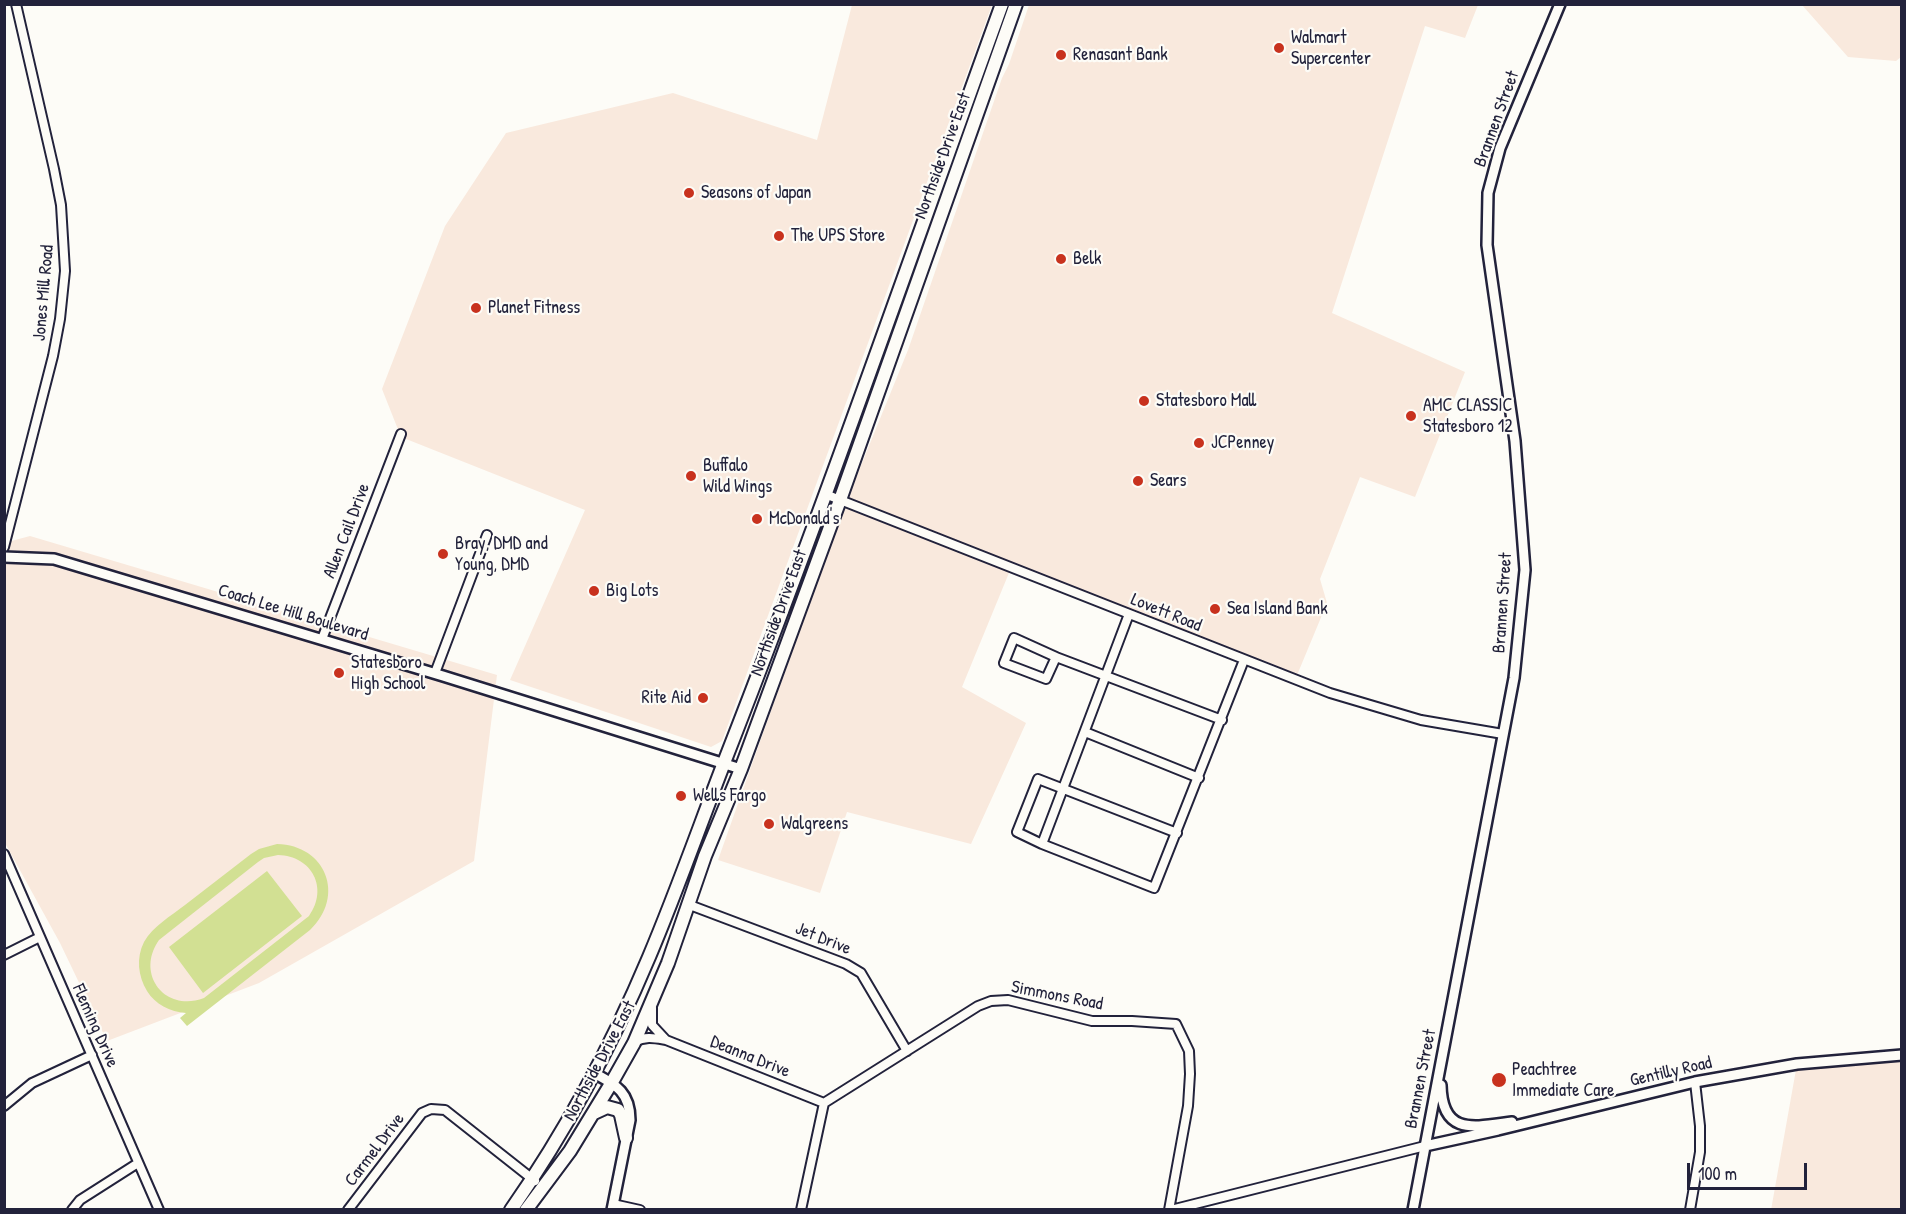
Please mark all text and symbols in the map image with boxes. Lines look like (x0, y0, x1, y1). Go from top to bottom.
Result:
place label: Walmart Supercenter (1291, 27, 1371, 70)
marker: Walmart Supercenter (1272, 41, 1286, 55)
place label: Renasant Bank (1073, 44, 1168, 66)
marker: Renasant Bank (1054, 48, 1068, 62)
street label: Brannen Street (1470, 68, 1524, 170)
street label: Northside Drive East (910, 90, 976, 222)
place label: Seasons of Japan (701, 182, 811, 204)
marker: Seasons of Japan (682, 186, 696, 200)
place label: The UPS Store (791, 225, 885, 247)
marker: The UPS Store (772, 229, 786, 243)
street label: Jones Mill Road (29, 244, 59, 342)
place label: Belk (1073, 248, 1102, 270)
marker: Belk (1054, 252, 1068, 266)
place label: Planet Fitness (488, 297, 580, 319)
marker: Planet Fitness (469, 301, 483, 315)
place label: Statesboro Mall (1156, 390, 1256, 412)
marker: Statesboro Mall (1137, 394, 1151, 408)
place label: AMC CLASSIC Statesboro 12 (1423, 395, 1513, 438)
marker: AMC CLASSIC Statesboro 12 (1404, 409, 1418, 423)
place label: JCPenney (1211, 432, 1274, 454)
marker: JCPenney (1192, 436, 1206, 450)
place label: Buffalo Wild Wings (703, 455, 772, 498)
marker: Buffalo Wild Wings (684, 469, 698, 483)
place label: Sears (1150, 470, 1186, 492)
marker: Sears (1131, 474, 1145, 488)
street label: Allen Cail Drive (319, 481, 375, 581)
place label: McDonald's (769, 508, 839, 530)
marker: McDonald's (750, 512, 764, 526)
place label: Bray, DMD and Young, DMD (455, 533, 548, 576)
marker: Bray, DMD and Young, DMD (436, 547, 450, 561)
street label: Northside Drive East (746, 547, 812, 679)
street label: Brannen Street (1489, 552, 1517, 654)
street label: Coach Lee Hill Boulevard (215, 580, 371, 646)
place label: Big Lots (606, 580, 658, 602)
marker: Big Lots (587, 584, 601, 598)
street label: Lovett Road (1127, 589, 1205, 637)
place label: Sea Island Bank (1227, 598, 1328, 620)
marker: Sea Island Bank (1208, 602, 1222, 616)
place label: Statesboro High School (351, 652, 425, 694)
marker: Statesboro High School (332, 666, 346, 680)
place label: Rite Aid (641, 687, 691, 709)
marker: Rite Aid (696, 691, 710, 705)
place label: Wells Fargo (693, 785, 766, 807)
marker: Wells Fargo (674, 789, 688, 803)
place label: Walgreens (781, 813, 848, 835)
marker: Walgreens (762, 817, 776, 831)
street label: Jet Drive (792, 918, 854, 960)
street label: Simmons Road (1009, 977, 1105, 1015)
street label: Fleming Drive (67, 981, 123, 1071)
street label: Northside Drive East (559, 997, 641, 1125)
street label: Brannen Street (1401, 1028, 1441, 1130)
street label: Deanna Drive (707, 1031, 793, 1083)
street label: Gentilly Road (1628, 1052, 1714, 1092)
place label: Peachtree Immediate Care (1512, 1059, 1614, 1102)
marker: Peachtree Immediate Care (1490, 1071, 1508, 1089)
street label: Carmel Drive (340, 1109, 410, 1191)
scale bar (1690, 1151, 1810, 1189)
text: 100 m (1698, 1161, 1737, 1186)

